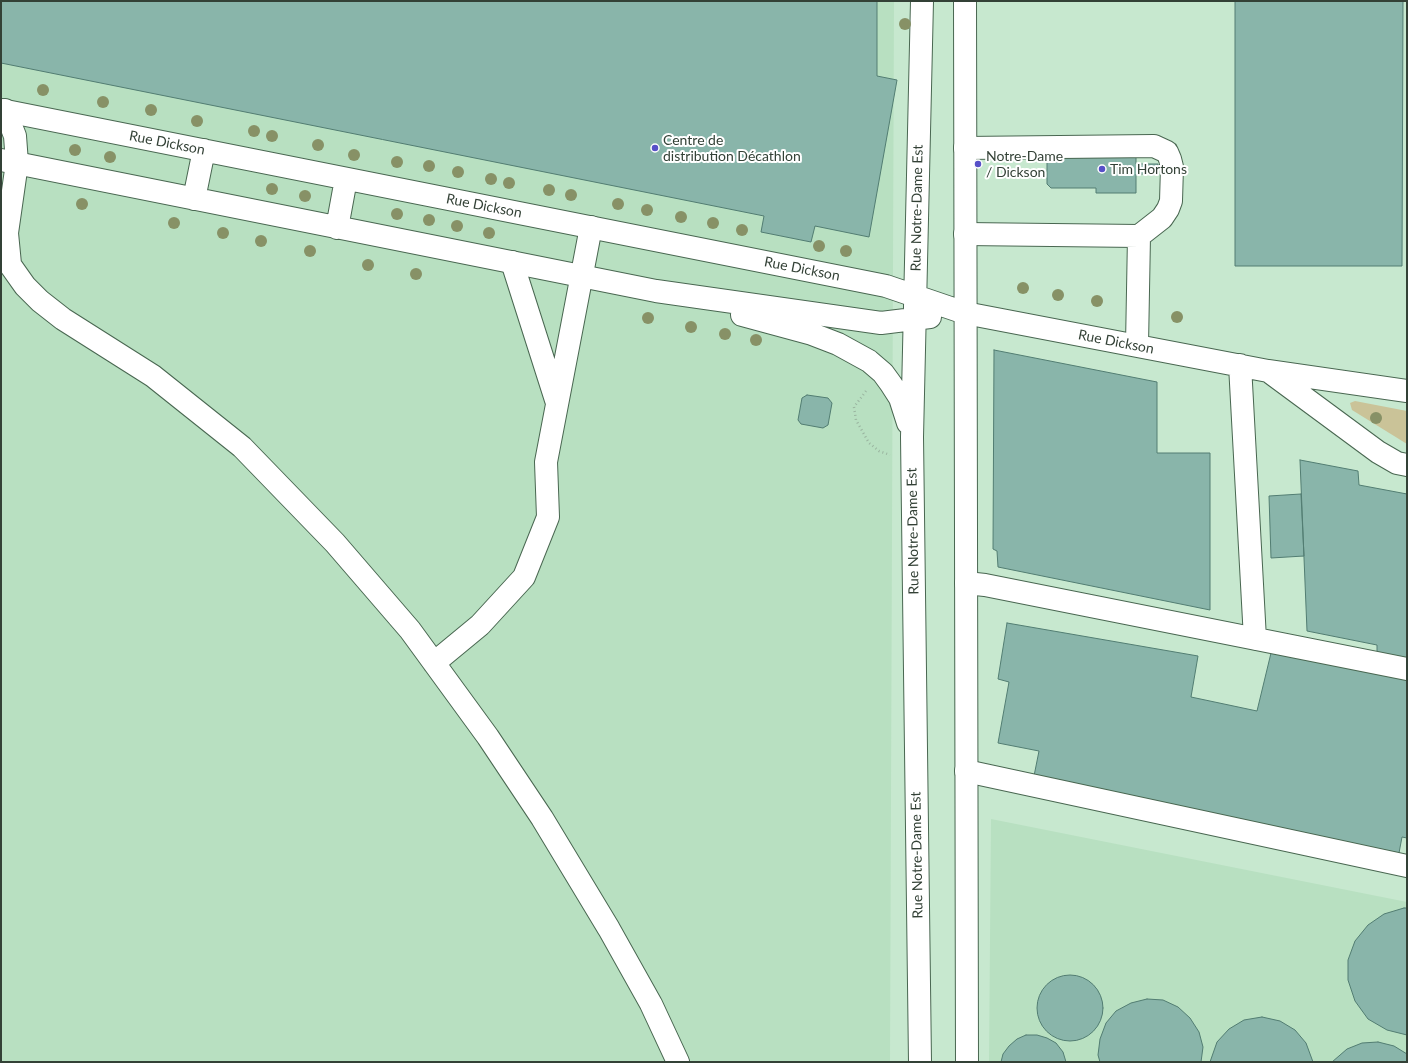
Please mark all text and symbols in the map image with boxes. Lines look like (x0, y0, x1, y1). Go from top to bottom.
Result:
street label: Rue Dickson (128, 127, 206, 159)
place label: Centre de distribution Décathlon (663, 132, 801, 164)
marker: Centre de distribution Décathlon (650, 143, 660, 153)
street label: Rue Notre-Dame Est (907, 144, 927, 272)
place label: Notre-Dame / Dickson (986, 148, 1063, 180)
marker: Notre-Dame / Dickson (973, 159, 983, 169)
place label: Tim Hortons (1110, 161, 1187, 177)
marker: Tim Hortons (1097, 164, 1107, 174)
street label: Rue Dickson (445, 190, 523, 222)
street label: Rue Dickson (763, 253, 841, 285)
street label: Rue Dickson (1077, 326, 1155, 358)
street label: Rue Notre-Dame Est (903, 467, 923, 595)
street label: Rue Notre-Dame Est (907, 791, 927, 919)

